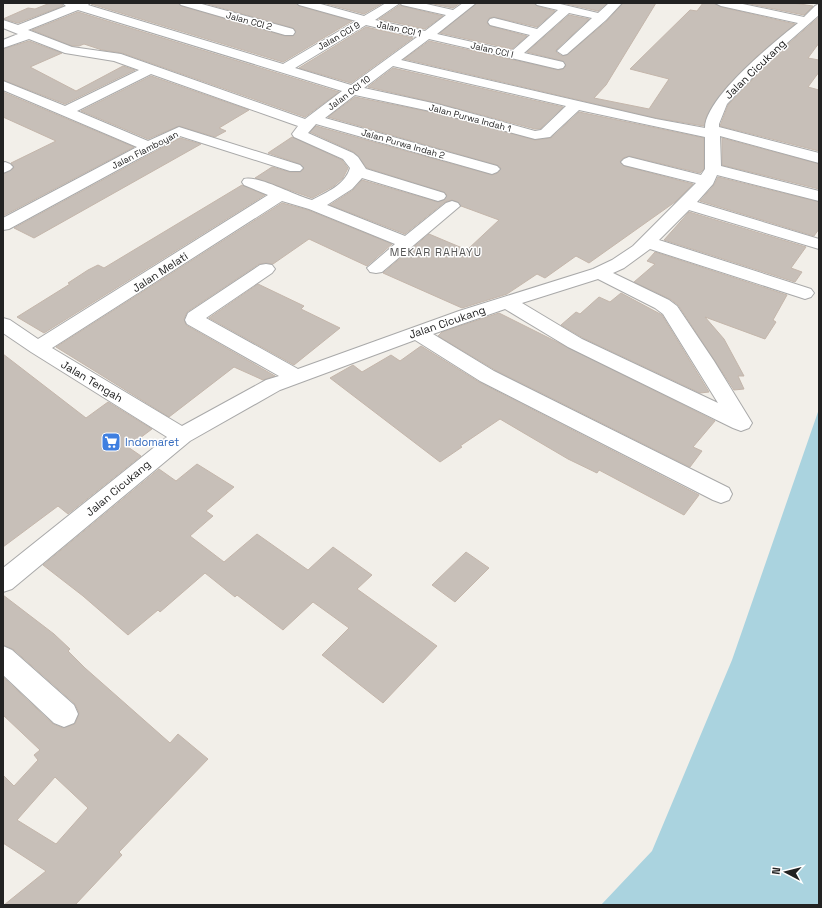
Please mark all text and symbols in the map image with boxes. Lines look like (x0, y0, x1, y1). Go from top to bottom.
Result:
street label: Jalan CCI 2 (225, 9, 273, 33)
street label: Jalan CCI 1 (376, 18, 423, 40)
street label: Jalan CCI 9 (316, 19, 362, 53)
street label: Jalan Cicukang (721, 36, 789, 102)
street label: Jalan CCI I (469, 39, 515, 61)
street label: Jalan CCI 10 (325, 73, 373, 113)
street label: Jalan Purwa Indah 1 (428, 101, 513, 135)
street label: Jalan Purwa Indah 2 (360, 126, 446, 162)
street label: Jalan Flamboyan (110, 128, 180, 172)
district label: MEKAR RAHAYU (390, 245, 482, 259)
street label: Jalan Melati (130, 249, 191, 295)
street label: Jalan Cicukang (407, 302, 487, 342)
street label: Jalan Tengah (59, 357, 125, 405)
supermarket icon: Indomaret (100, 431, 122, 453)
place label: Indomaret (125, 435, 179, 449)
street label: Jalan Cicukang (83, 457, 153, 519)
north arrow (766, 852, 806, 892)
text: N (769, 866, 783, 875)

